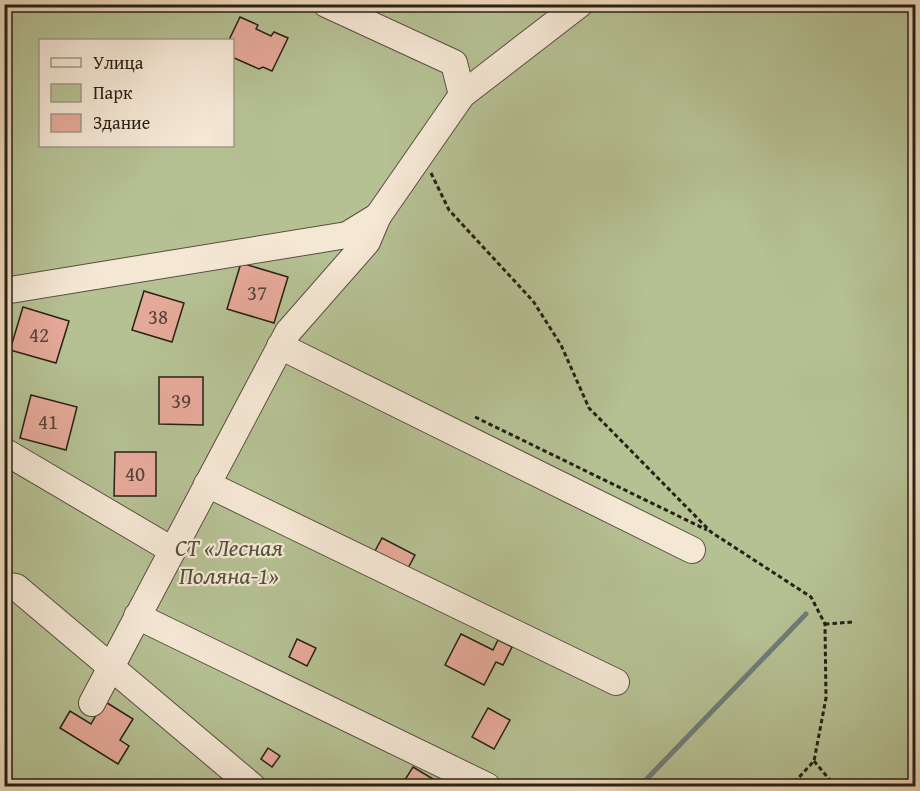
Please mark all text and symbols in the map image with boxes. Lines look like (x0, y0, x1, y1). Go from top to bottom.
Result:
legend (39, 39, 234, 147)
text: Улица (93, 49, 144, 76)
text: Парк (93, 79, 133, 106)
text: Здание (93, 109, 150, 136)
house number: 37 (247, 277, 267, 308)
house number: 38 (148, 301, 168, 332)
house number: 42 (29, 319, 49, 350)
house number: 39 (171, 385, 191, 416)
house number: 41 (38, 406, 58, 437)
house number: 40 (125, 458, 145, 489)
park label: СТ «Лесная Поляна-1» (175, 530, 283, 593)

